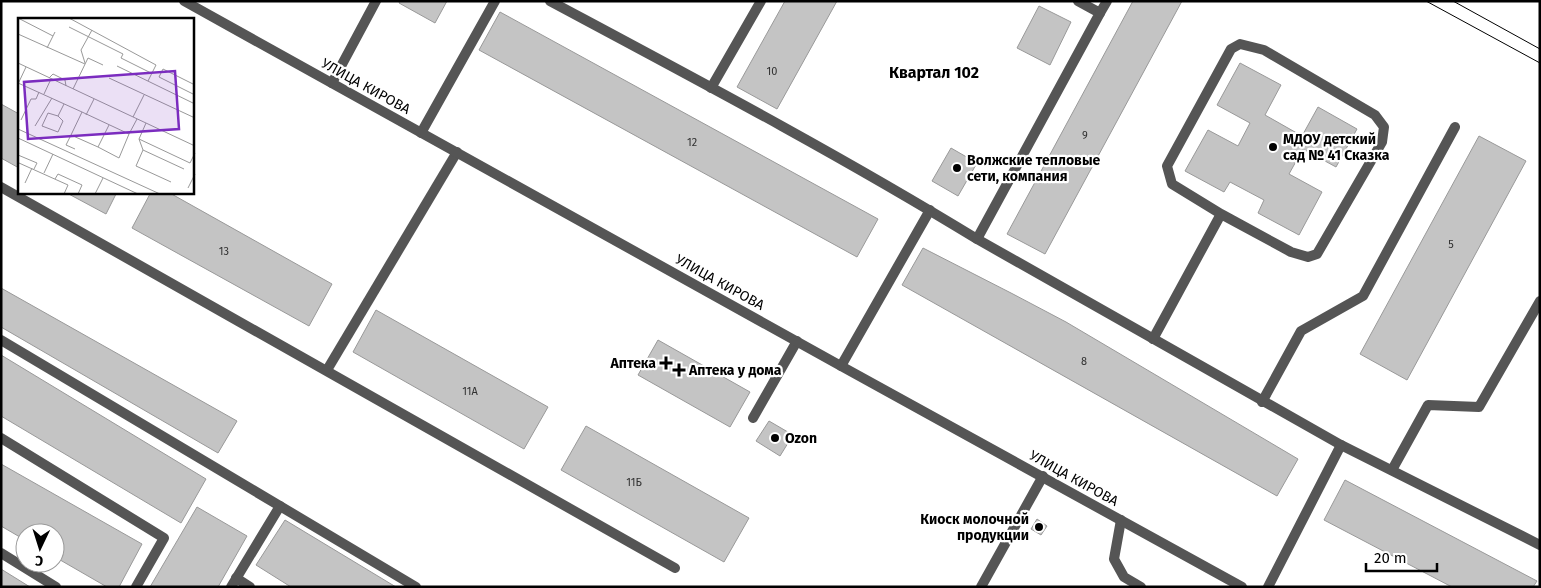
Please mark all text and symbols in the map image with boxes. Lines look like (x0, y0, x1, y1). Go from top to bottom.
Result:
inset map (18, 18, 194, 194)
street label: УЛИЦА КИРОВА (318, 55, 413, 118)
district label: Квартал 102 (889, 63, 979, 82)
house number: 10 (767, 65, 777, 78)
house number: 9 (1082, 129, 1088, 142)
place label: МДОУ детский сад № 41 Сказка (1283, 131, 1390, 164)
house number: 12 (687, 136, 697, 149)
marker: МДОУ детский сад № 41 Сказка (1267, 141, 1279, 153)
place label: Волжские тепловые сети, компания (967, 152, 1101, 185)
marker: Волжские тепловые сети, компания (951, 162, 963, 174)
house number: 5 (1448, 238, 1454, 251)
house number: 13 (219, 245, 229, 258)
street label: УЛИЦА КИРОВА (672, 251, 767, 314)
place label: Аптека (609, 355, 656, 372)
house number: 8 (1081, 355, 1087, 368)
marker: Аптека (660, 357, 672, 369)
place label: Аптека у дома (688, 362, 782, 379)
marker: Аптека у дома (673, 364, 685, 376)
house number: 11А (462, 385, 479, 398)
place label: Ozon (785, 430, 817, 447)
marker: Ozon (769, 432, 781, 444)
street label: УЛИЦА КИРОВА (1026, 447, 1121, 510)
house number: 11Б (626, 476, 642, 489)
place label: Киоск молочной продукции (920, 511, 1029, 544)
marker: Киоск молочной продукции (1033, 521, 1045, 533)
north arrow (15, 523, 65, 573)
scale bar (1366, 540, 1437, 572)
text: 20 m (1374, 549, 1407, 567)
text: С (35, 552, 44, 569)

